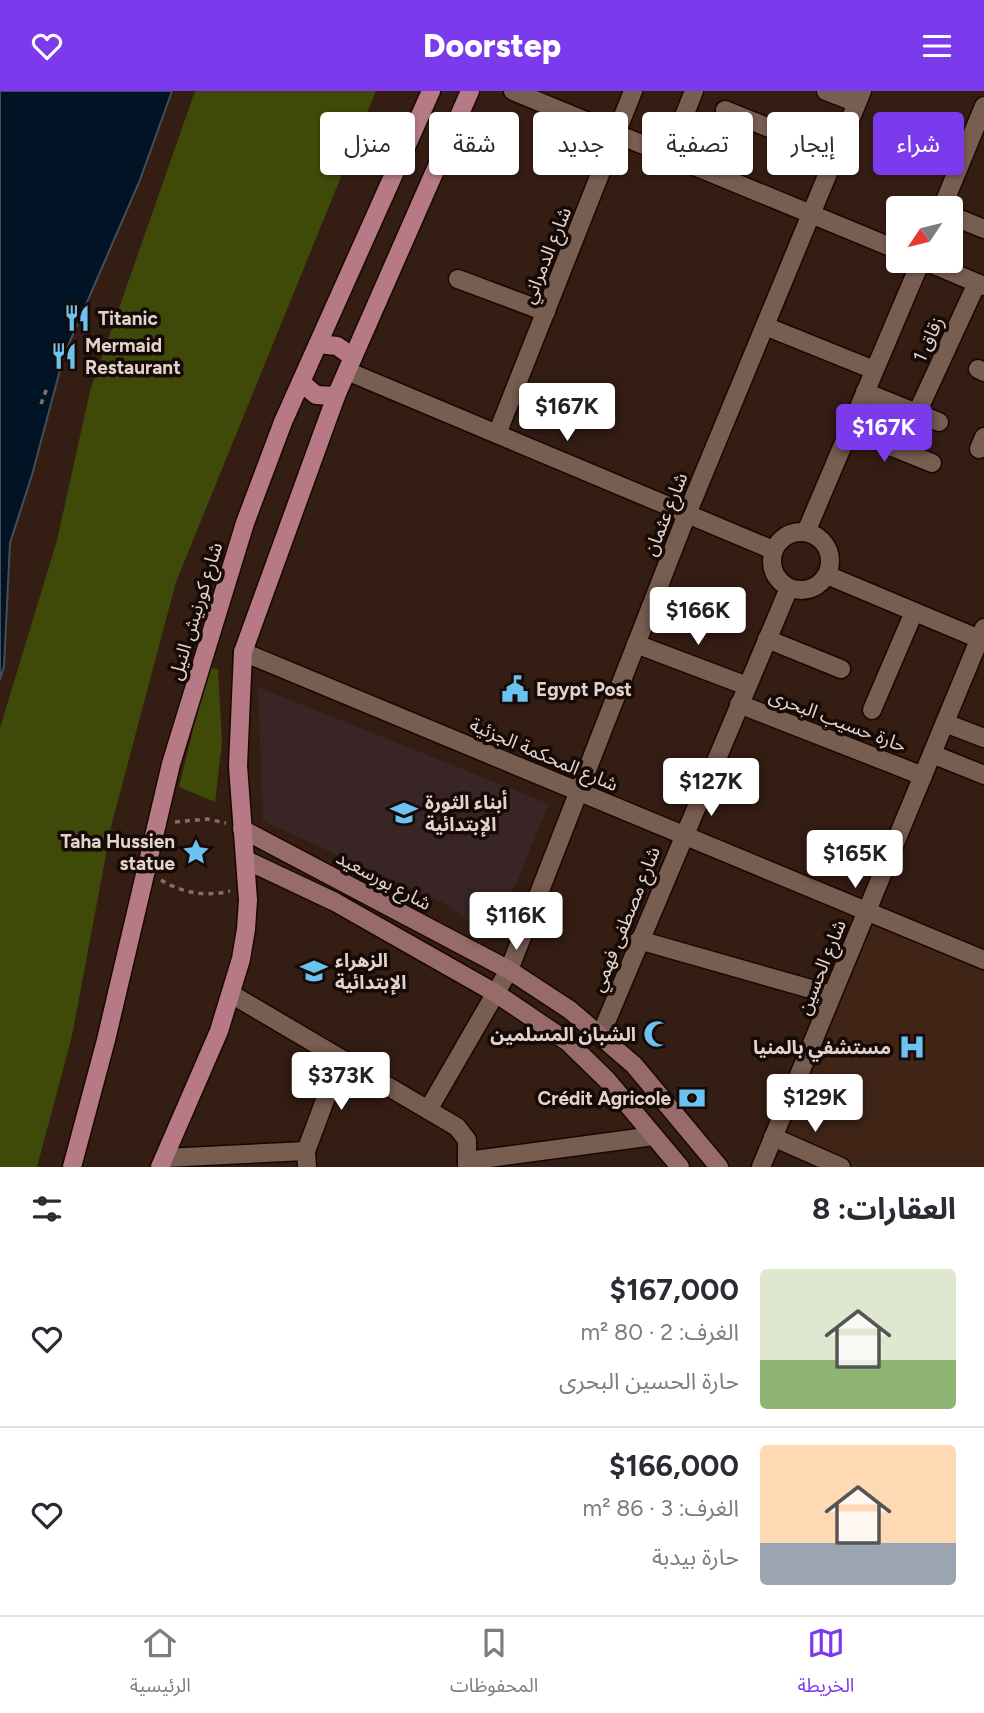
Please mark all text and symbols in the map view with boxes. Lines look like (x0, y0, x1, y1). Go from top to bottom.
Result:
icon: heart (28, 27, 66, 65)
text: Doorstep (423, 27, 561, 65)
icon: menu (918, 27, 956, 65)
chip: منزل (320, 112, 415, 175)
chip: شقة (429, 112, 519, 175)
chip: جديد (533, 112, 628, 175)
chip: تصفية (642, 112, 753, 175)
chip: إيجار (767, 112, 859, 175)
chip: شراء (873, 112, 964, 175)
north arrow (886, 196, 962, 273)
map controls (886, 196, 963, 273)
street label: شارع الدمراني (517, 204, 579, 308)
restaurant icon: Titanic (62, 303, 92, 333)
place label: Titanic (98, 307, 158, 330)
street label: زقاق 1 (908, 313, 949, 366)
place label: Mermaid Restaurant (85, 334, 181, 379)
restaurant icon: Mermaid Restaurant (49, 341, 79, 371)
pin: $167K (518, 383, 616, 443)
text: $167K (535, 392, 599, 420)
pin: $167K (835, 405, 933, 464)
text: $167K (852, 413, 916, 441)
street label: شارع عثمان (638, 469, 694, 560)
street label: شارع كورنيش النيل (164, 539, 229, 683)
pin: $166K (649, 587, 747, 647)
text: $166K (666, 596, 730, 624)
public building icon: Egypt Post (500, 674, 530, 704)
place label: Egypt Post (536, 678, 632, 701)
street label: حارة حسيب البحرى (766, 684, 910, 757)
street label: شارع المحكمة الجزئية (465, 713, 621, 798)
pin: $127K (662, 759, 760, 818)
text: $127K (679, 767, 743, 795)
place label: أبناء الثورة الإبتدائية (425, 789, 507, 837)
school or university icon: أبناء الثورة الإبتدائية (389, 798, 419, 828)
place label: Taha Hussien statue (61, 830, 175, 875)
pin: $165K (806, 831, 904, 890)
place icon: Taha Hussien statue (181, 837, 211, 867)
text: $165K (823, 839, 887, 867)
street label: شارع مصطفى فهمي (586, 843, 668, 996)
street label: شارع بورسعيد (331, 846, 435, 917)
pin: $116K (467, 893, 565, 952)
text: $116K (486, 901, 546, 929)
street label: شارع الحسين (792, 916, 853, 1019)
place label: الزهراء الإبتدائية (335, 949, 406, 995)
school or university icon: الزهراء الإبتدائية (299, 956, 329, 986)
mosque icon: الشبان المسلمين (642, 1019, 672, 1049)
place label: الشبان المسلمين (490, 1023, 636, 1046)
hospital icon: مستشفي بالمنيا (897, 1032, 927, 1062)
place label: مستشفي بالمنيا (753, 1036, 891, 1062)
pin: $373K (292, 1053, 390, 1112)
text: $373K (308, 1061, 374, 1089)
pin: $129K (766, 1075, 864, 1134)
bank icon: Crédit Agricole (677, 1083, 707, 1113)
text: $129K (783, 1083, 847, 1111)
place label: Crédit Agricole (537, 1087, 671, 1110)
icon: filters (28, 1190, 66, 1228)
text: العقارات: 8 (812, 1190, 956, 1227)
text: $167,000 (610, 1271, 739, 1308)
icon: home (816, 1297, 900, 1381)
text: الغرف: 2 · 80 m² (581, 1318, 739, 1346)
icon: heart (28, 1320, 66, 1358)
text: حارة الحسين البحرى (559, 1367, 739, 1395)
text: $166,000 (609, 1447, 739, 1484)
icon: home (816, 1473, 900, 1557)
text: الغرف: 3 · 86 m² (583, 1494, 739, 1522)
icon: heart (28, 1496, 66, 1534)
text: حارة بيدبة (652, 1543, 739, 1571)
tab: الرئيسية (130, 1624, 191, 1706)
tab: المحفوظات (450, 1624, 538, 1706)
tab: الخريطة (797, 1624, 854, 1706)

